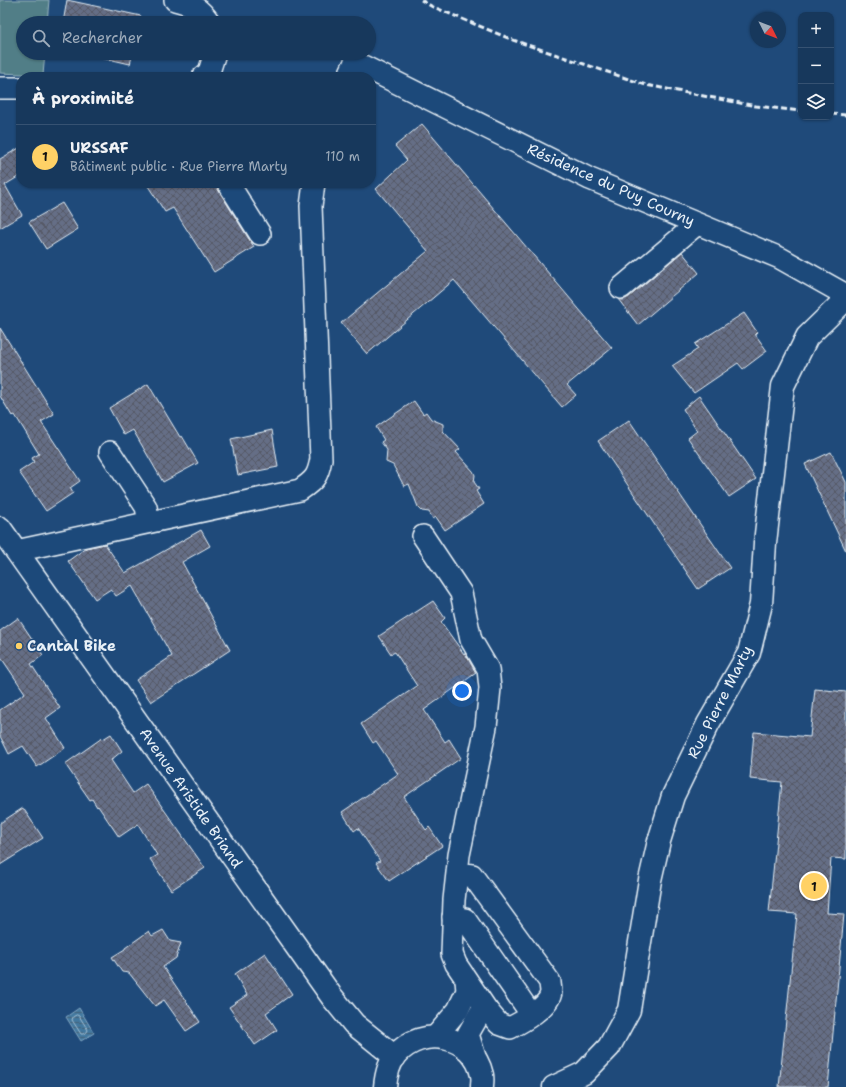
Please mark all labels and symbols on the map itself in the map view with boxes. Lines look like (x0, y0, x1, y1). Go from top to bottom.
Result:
north arrow (750, 12, 786, 48)
street label: Résidence du Puy Courny (524, 139, 698, 231)
place label: Cantal Bike (27, 636, 116, 656)
marker: Cantal Bike (14, 641, 24, 651)
street label: Rue Pierre Marty (683, 642, 757, 762)
your location (452, 681, 472, 701)
street label: Avenue Aristide Briand (135, 724, 247, 873)
pin: 1 (801, 871, 827, 901)

